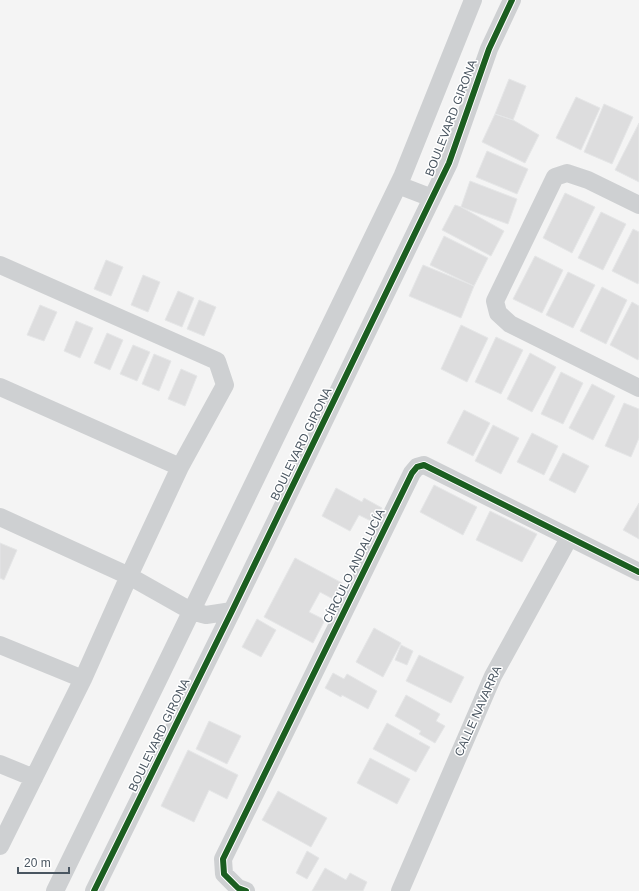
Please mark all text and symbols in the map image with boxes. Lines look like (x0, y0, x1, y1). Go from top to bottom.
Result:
street label: BOULEVARD GIRONA (422, 58, 480, 178)
street label: BOULEVARD GIRONA (268, 385, 334, 503)
street label: CÍRCULO ANDALUCÍA (319, 506, 388, 625)
street label: CALLE NAVARRA (452, 664, 504, 758)
street label: BOULEVARD GIRONA (126, 676, 192, 794)
scale bar (18, 849, 69, 875)
text: 20 m (24, 856, 51, 870)

